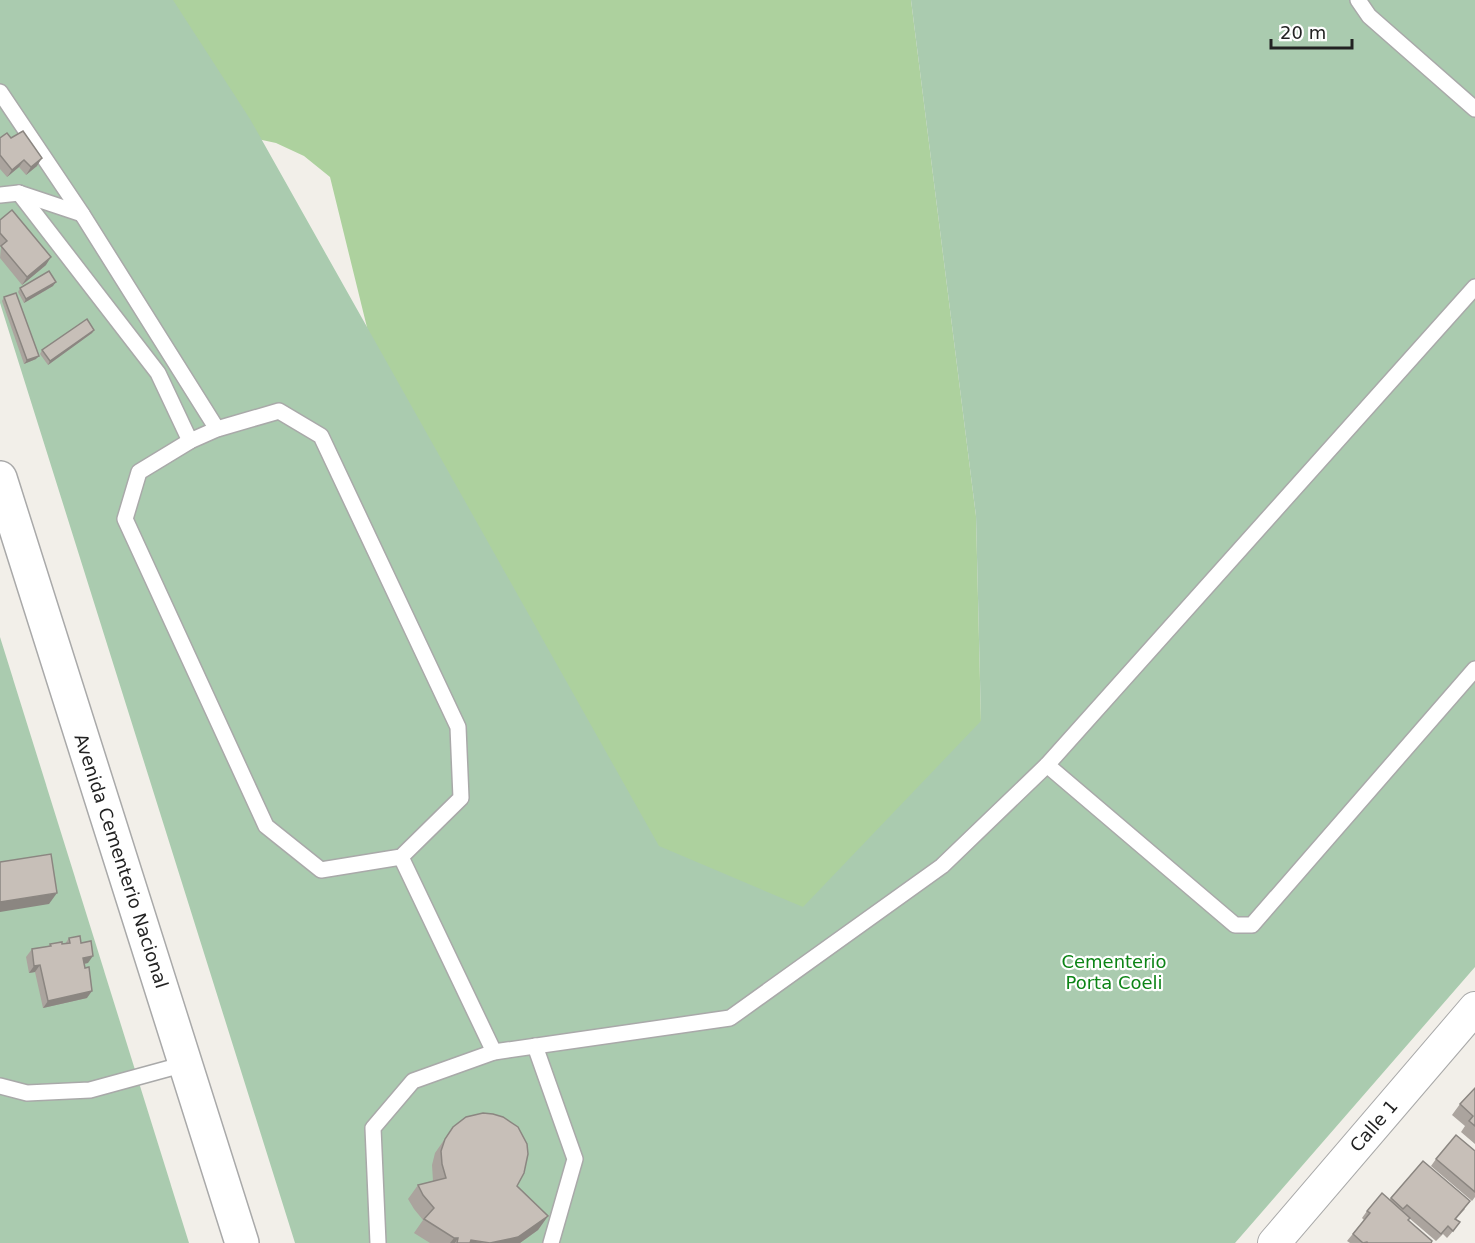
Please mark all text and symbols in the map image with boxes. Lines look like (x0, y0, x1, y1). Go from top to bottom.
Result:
scale bar (1271, 12, 1352, 50)
text: 20 m (1280, 22, 1326, 43)
street label: Avenida Cementerio Nacional (70, 731, 173, 991)
park label: Cementerio Porta Coeli (1061, 951, 1167, 993)
street label: Calle 1 (1345, 1095, 1402, 1156)

